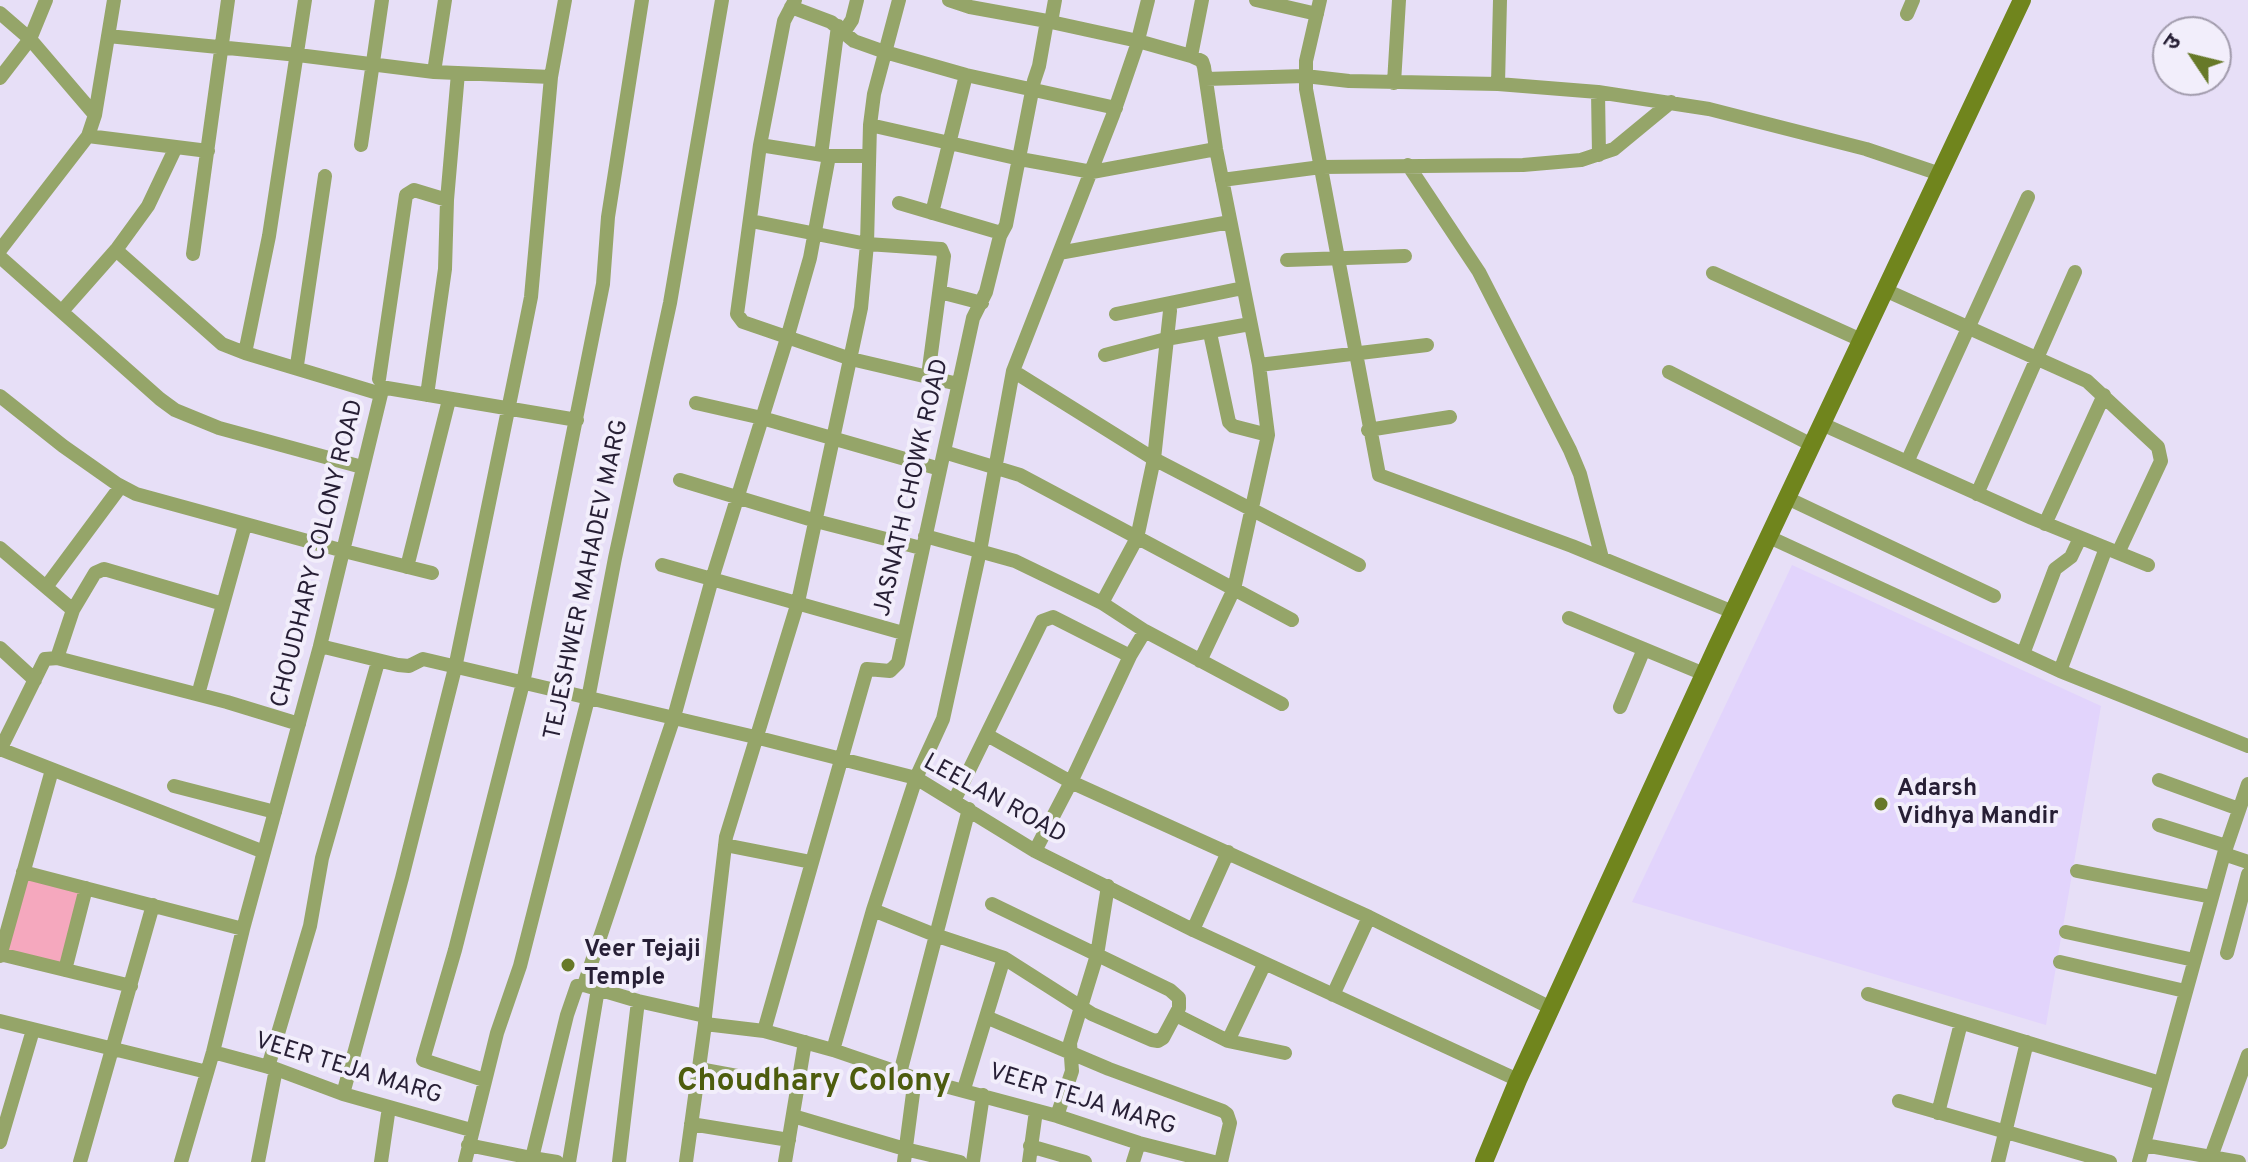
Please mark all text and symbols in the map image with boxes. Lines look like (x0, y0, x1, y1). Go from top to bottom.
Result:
north arrow (2152, 16, 2232, 96)
text: उ (2159, 30, 2188, 56)
street label: JASNATH CHOWK ROAD (869, 356, 957, 620)
street label: CHOUDHARY COLONY ROAD (267, 397, 371, 711)
street label: TEJESHWER MAHADEV MARG (540, 417, 636, 743)
street label: LEELAN ROAD (918, 749, 1070, 851)
place label: Adarsh Vidhya Mandir (1897, 776, 2058, 832)
marker: Adarsh Vidhya Mandir (1872, 795, 1890, 813)
place label: Veer Tejaji Temple (584, 937, 701, 993)
marker: Veer Tejaji Temple (559, 956, 577, 974)
street label: VEER TEJA MARG (251, 1028, 445, 1112)
street label: VEER TEJA MARG (985, 1059, 1179, 1143)
district label: Choudhary Colony (677, 1065, 951, 1103)

